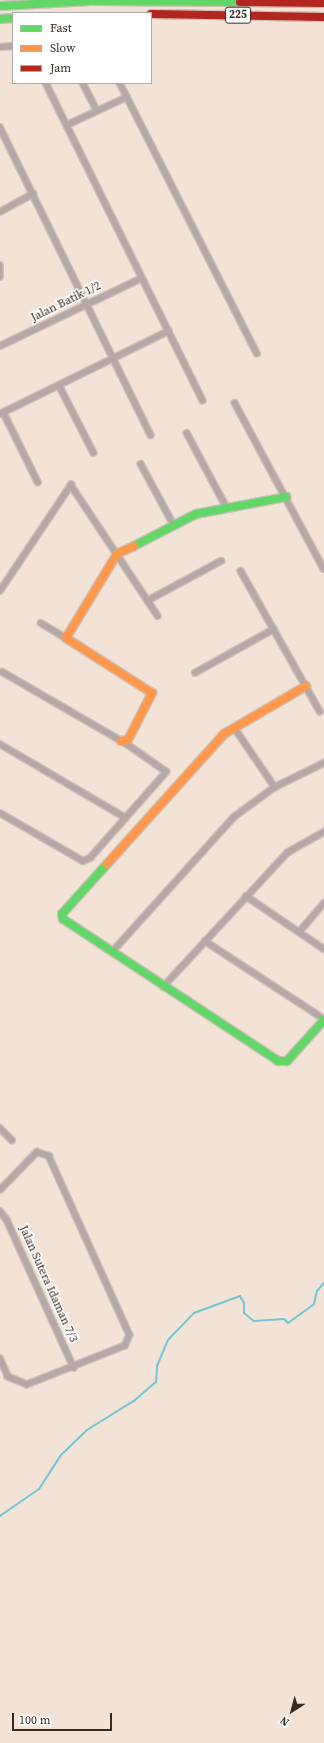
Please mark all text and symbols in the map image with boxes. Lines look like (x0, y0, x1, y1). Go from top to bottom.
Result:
road number: 225 (225, 6, 251, 24)
legend (12, 12, 152, 84)
text: Fast (50, 20, 72, 36)
text: Slow (50, 40, 75, 56)
text: Jam (50, 60, 71, 76)
street label: Jalan Batik 1/2 (29, 279, 103, 325)
street label: Jalan Sutera Idaman 7/3 (16, 1223, 80, 1345)
north arrow (272, 1691, 312, 1731)
scale bar (14, 1705, 114, 1731)
text: 100 m (19, 1712, 51, 1728)
text: N (277, 1713, 292, 1730)

